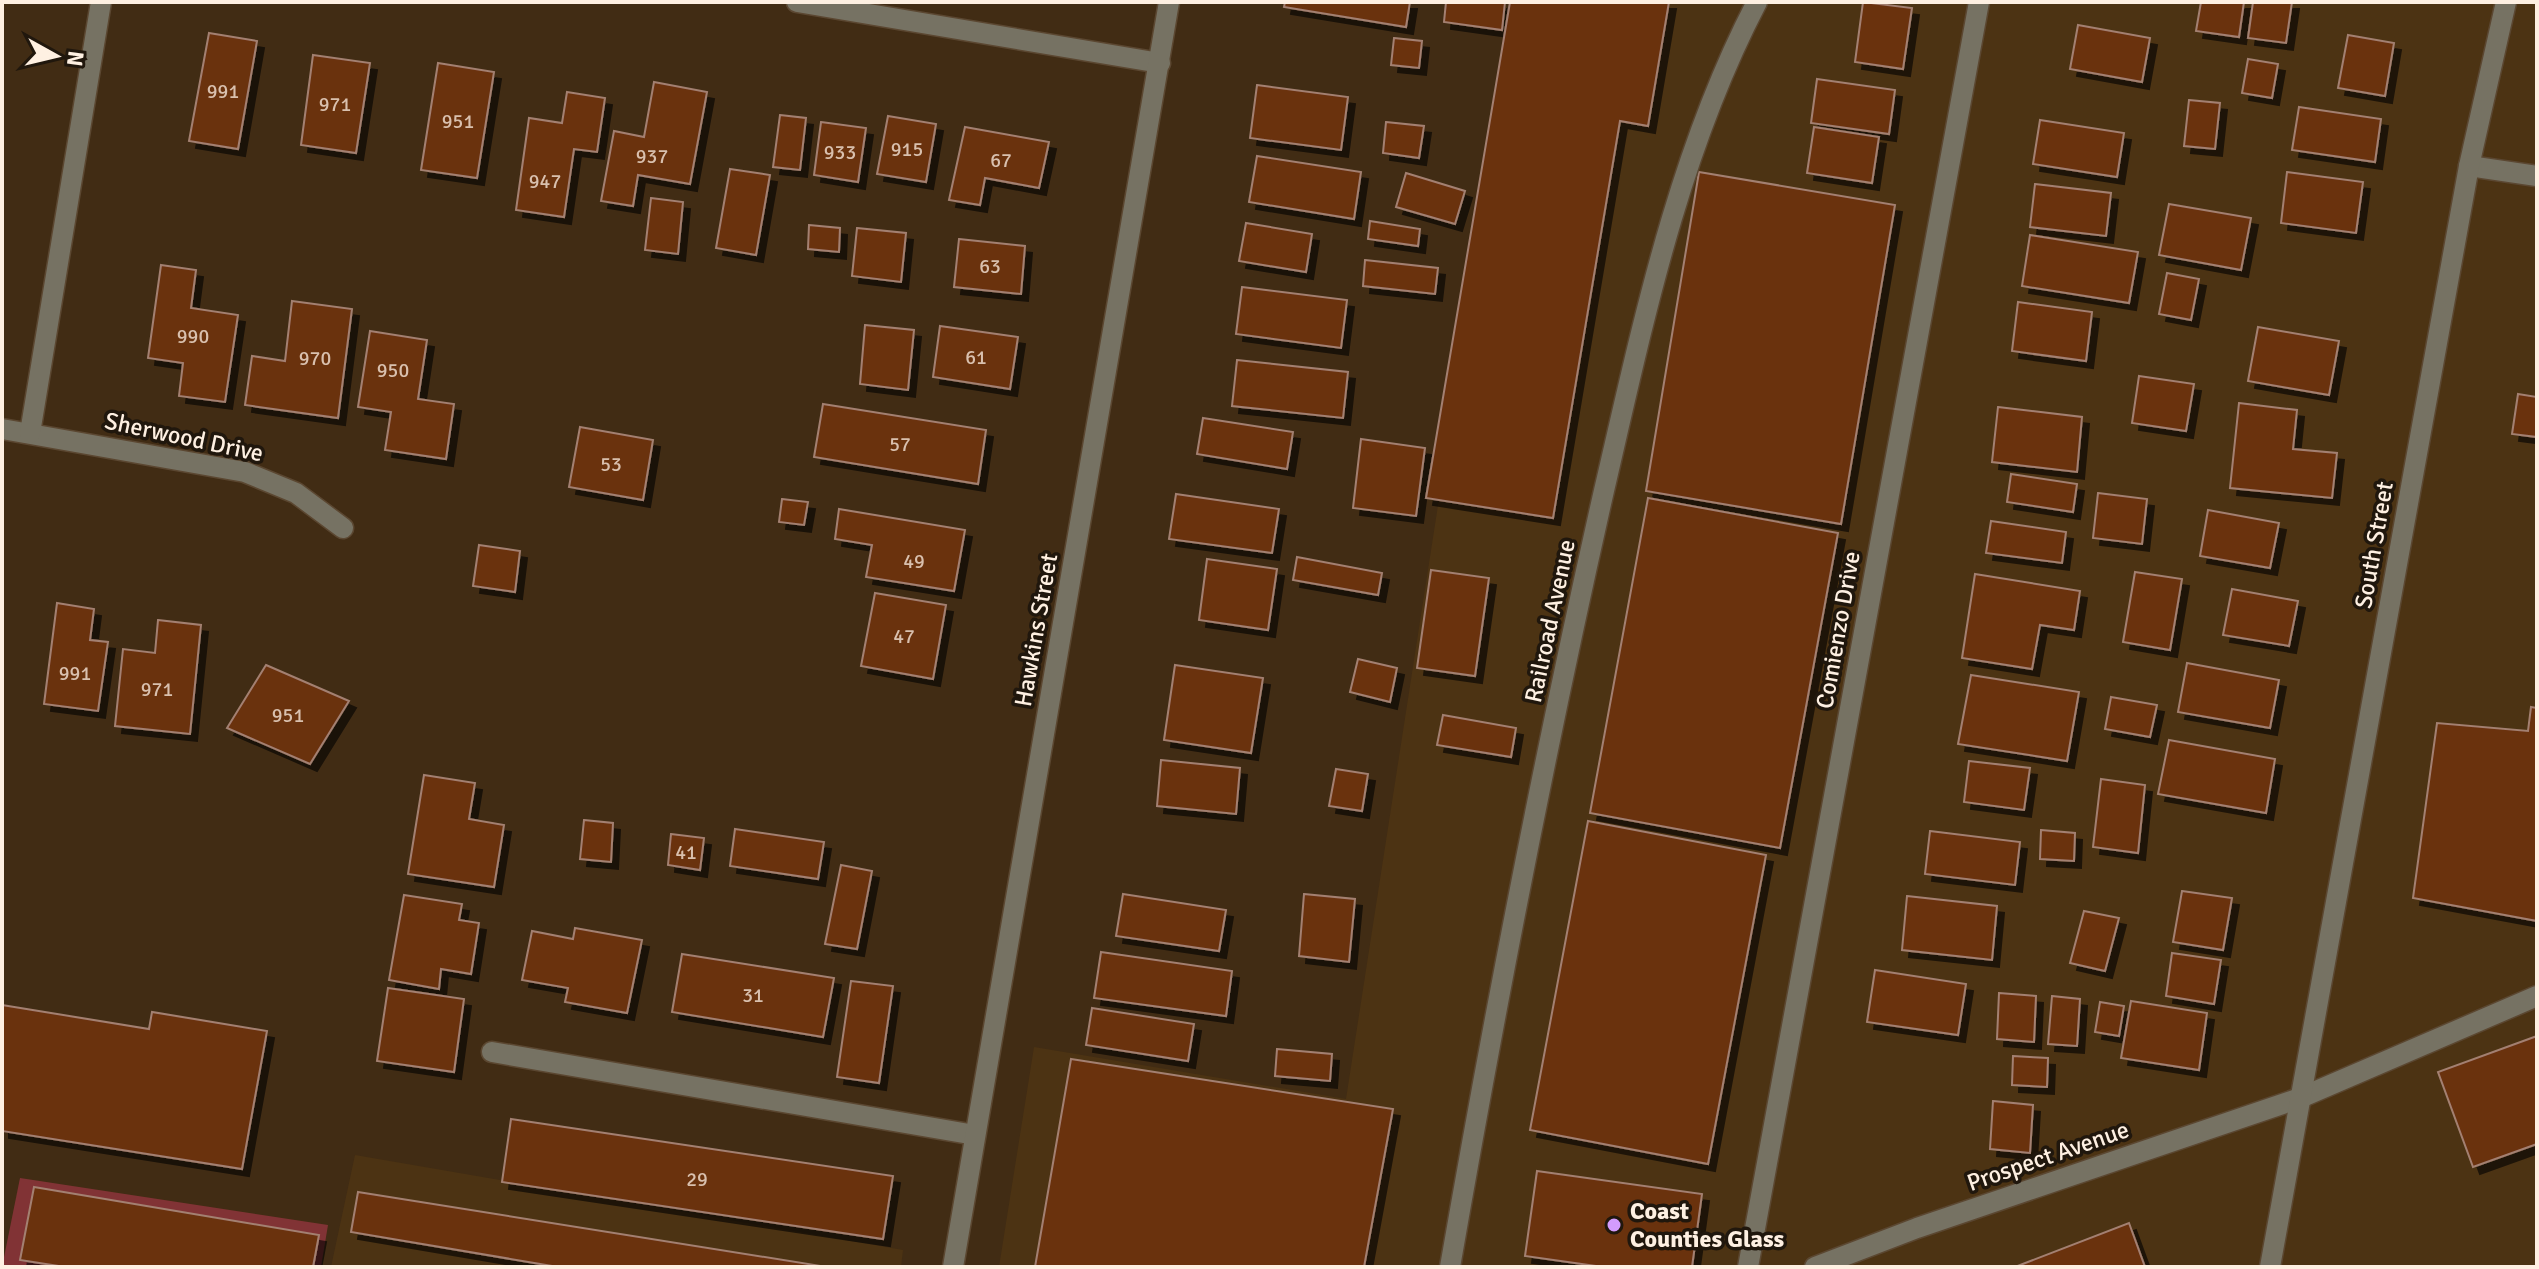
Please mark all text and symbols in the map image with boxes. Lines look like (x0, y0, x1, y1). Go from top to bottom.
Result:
north arrow (16, 16, 96, 96)
text: N (61, 49, 90, 68)
house number: 991 (207, 79, 239, 104)
house number: 971 (319, 92, 351, 117)
house number: 951 (442, 109, 474, 134)
house number: 915 (891, 137, 923, 162)
house number: 933 (824, 140, 856, 165)
house number: 937 (636, 144, 668, 169)
house number: 67 (990, 148, 1012, 173)
house number: 947 (529, 169, 561, 194)
house number: 63 (979, 254, 1001, 279)
house number: 990 (177, 324, 209, 349)
house number: 61 (965, 345, 987, 370)
house number: 970 (299, 346, 331, 371)
house number: 950 (377, 358, 409, 383)
street label: Sherwood Drive (102, 406, 266, 468)
house number: 57 (889, 432, 911, 457)
house number: 53 (600, 452, 622, 477)
street label: South Street (2348, 479, 2400, 611)
street label: Railroad Avenue (1518, 537, 1582, 705)
house number: 49 (903, 549, 925, 574)
street label: Comienzo Drive (1809, 549, 1867, 711)
street label: Hawkins Street (1008, 551, 1064, 709)
house number: 47 (893, 624, 915, 649)
house number: 991 (59, 661, 91, 686)
house number: 971 (141, 677, 173, 702)
house number: 951 (272, 703, 304, 728)
house number: 41 (675, 840, 697, 865)
house number: 31 (742, 983, 764, 1008)
street label: Prospect Avenue (1963, 1114, 2133, 1198)
house number: 29 (686, 1167, 708, 1192)
place label: Coast Counties Glass (1630, 1196, 1785, 1254)
marker: Coast Counties Glass (1605, 1216, 1623, 1234)

